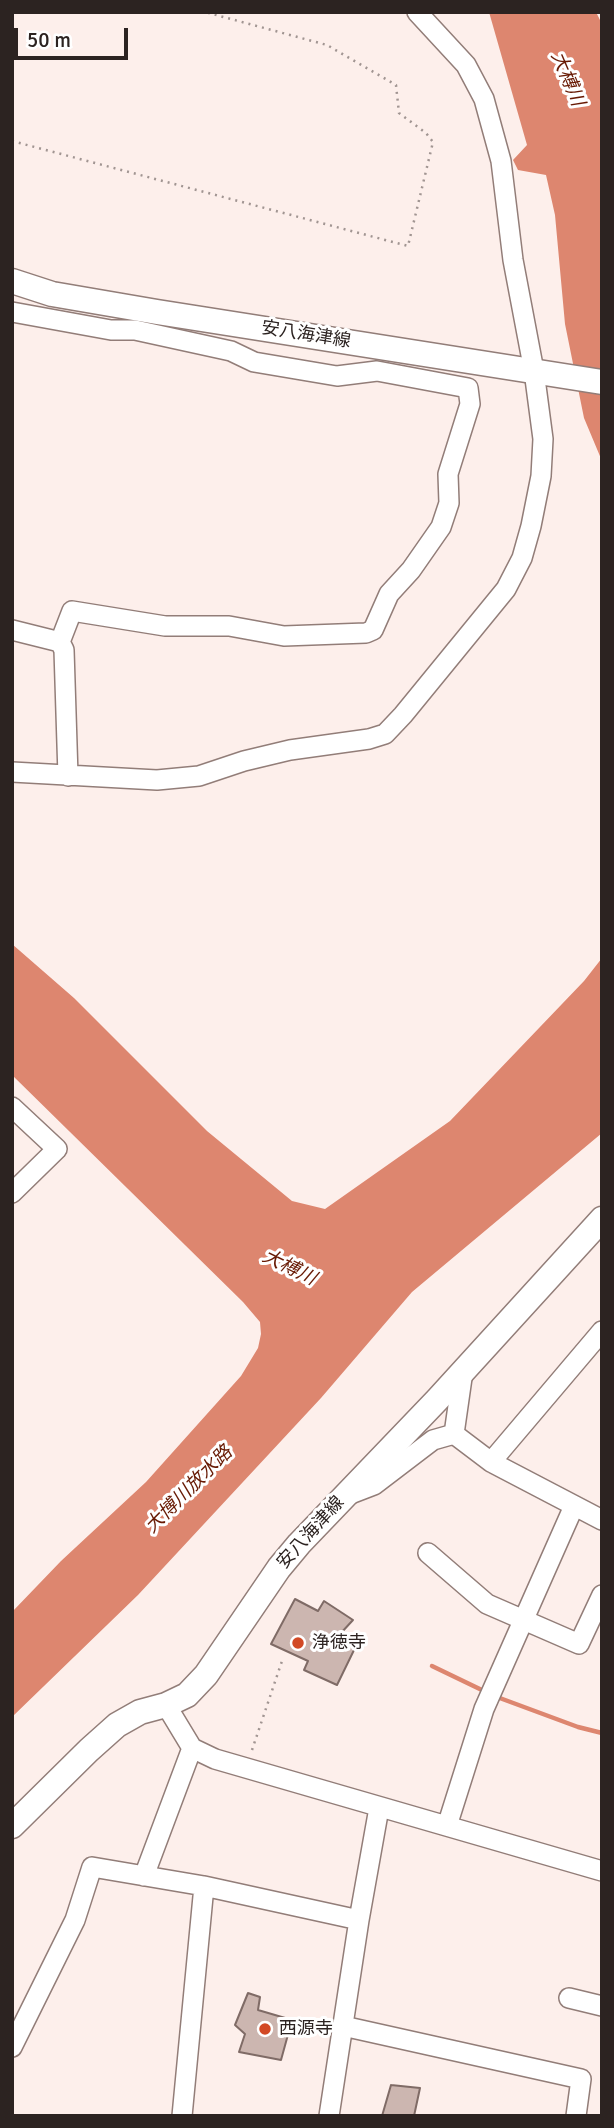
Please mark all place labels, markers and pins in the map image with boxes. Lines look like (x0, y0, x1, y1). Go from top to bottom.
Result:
place label: 浄徳寺 (312, 1632, 366, 1654)
marker: 浄徳寺 (290, 1635, 306, 1651)
place label: 西源寺 (279, 2018, 333, 2040)
marker: 西源寺 (257, 2021, 273, 2037)

